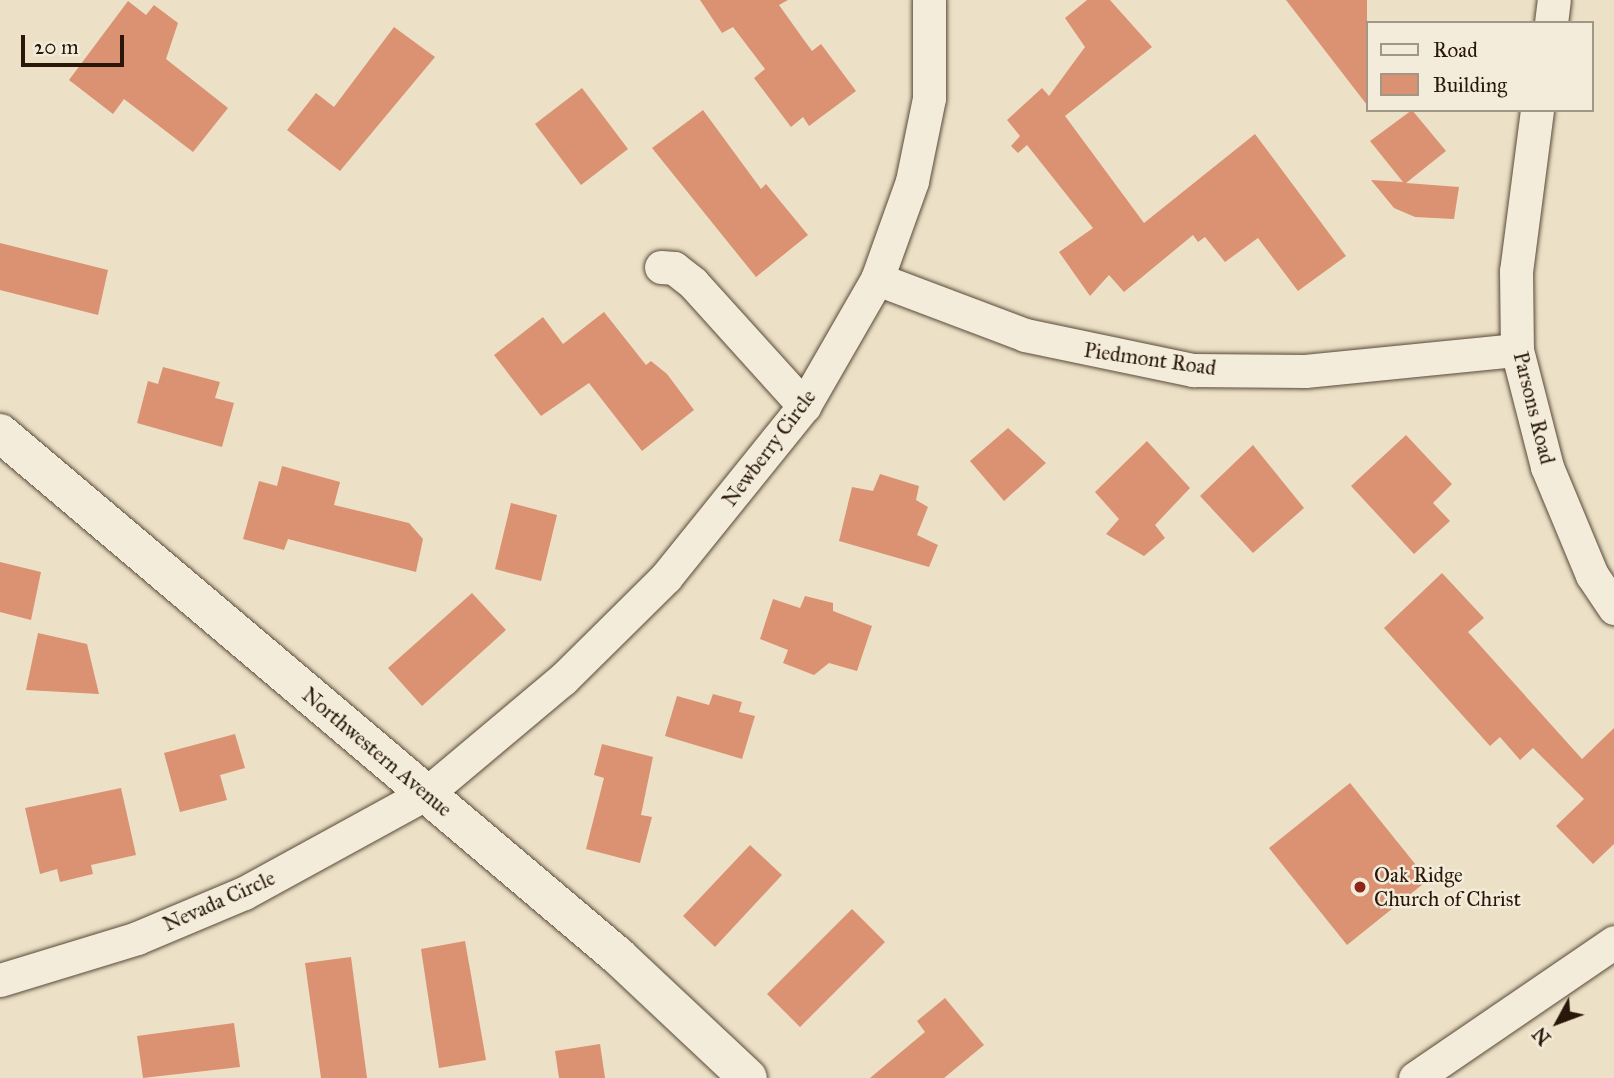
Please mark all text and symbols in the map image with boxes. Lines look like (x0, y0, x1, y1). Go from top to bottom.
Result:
scale bar (24, 21, 128, 65)
legend (1366, 21, 1593, 112)
text: 20 m (34, 34, 79, 60)
text: Road (1433, 37, 1478, 63)
text: Building (1433, 72, 1507, 98)
street label: Piedmont Road (1082, 337, 1218, 381)
street label: Parsons Road (1508, 349, 1560, 467)
street label: Newberry Circle (717, 384, 821, 512)
street label: Northwestern Avenue (297, 682, 457, 822)
place label: Oak Ridge Church of Christ (1374, 862, 1521, 912)
street label: Nevada Circle (159, 865, 279, 937)
marker: Oak Ridge Church of Christ (1352, 879, 1368, 895)
north arrow (1523, 987, 1593, 1057)
text: N (1528, 1022, 1556, 1050)

